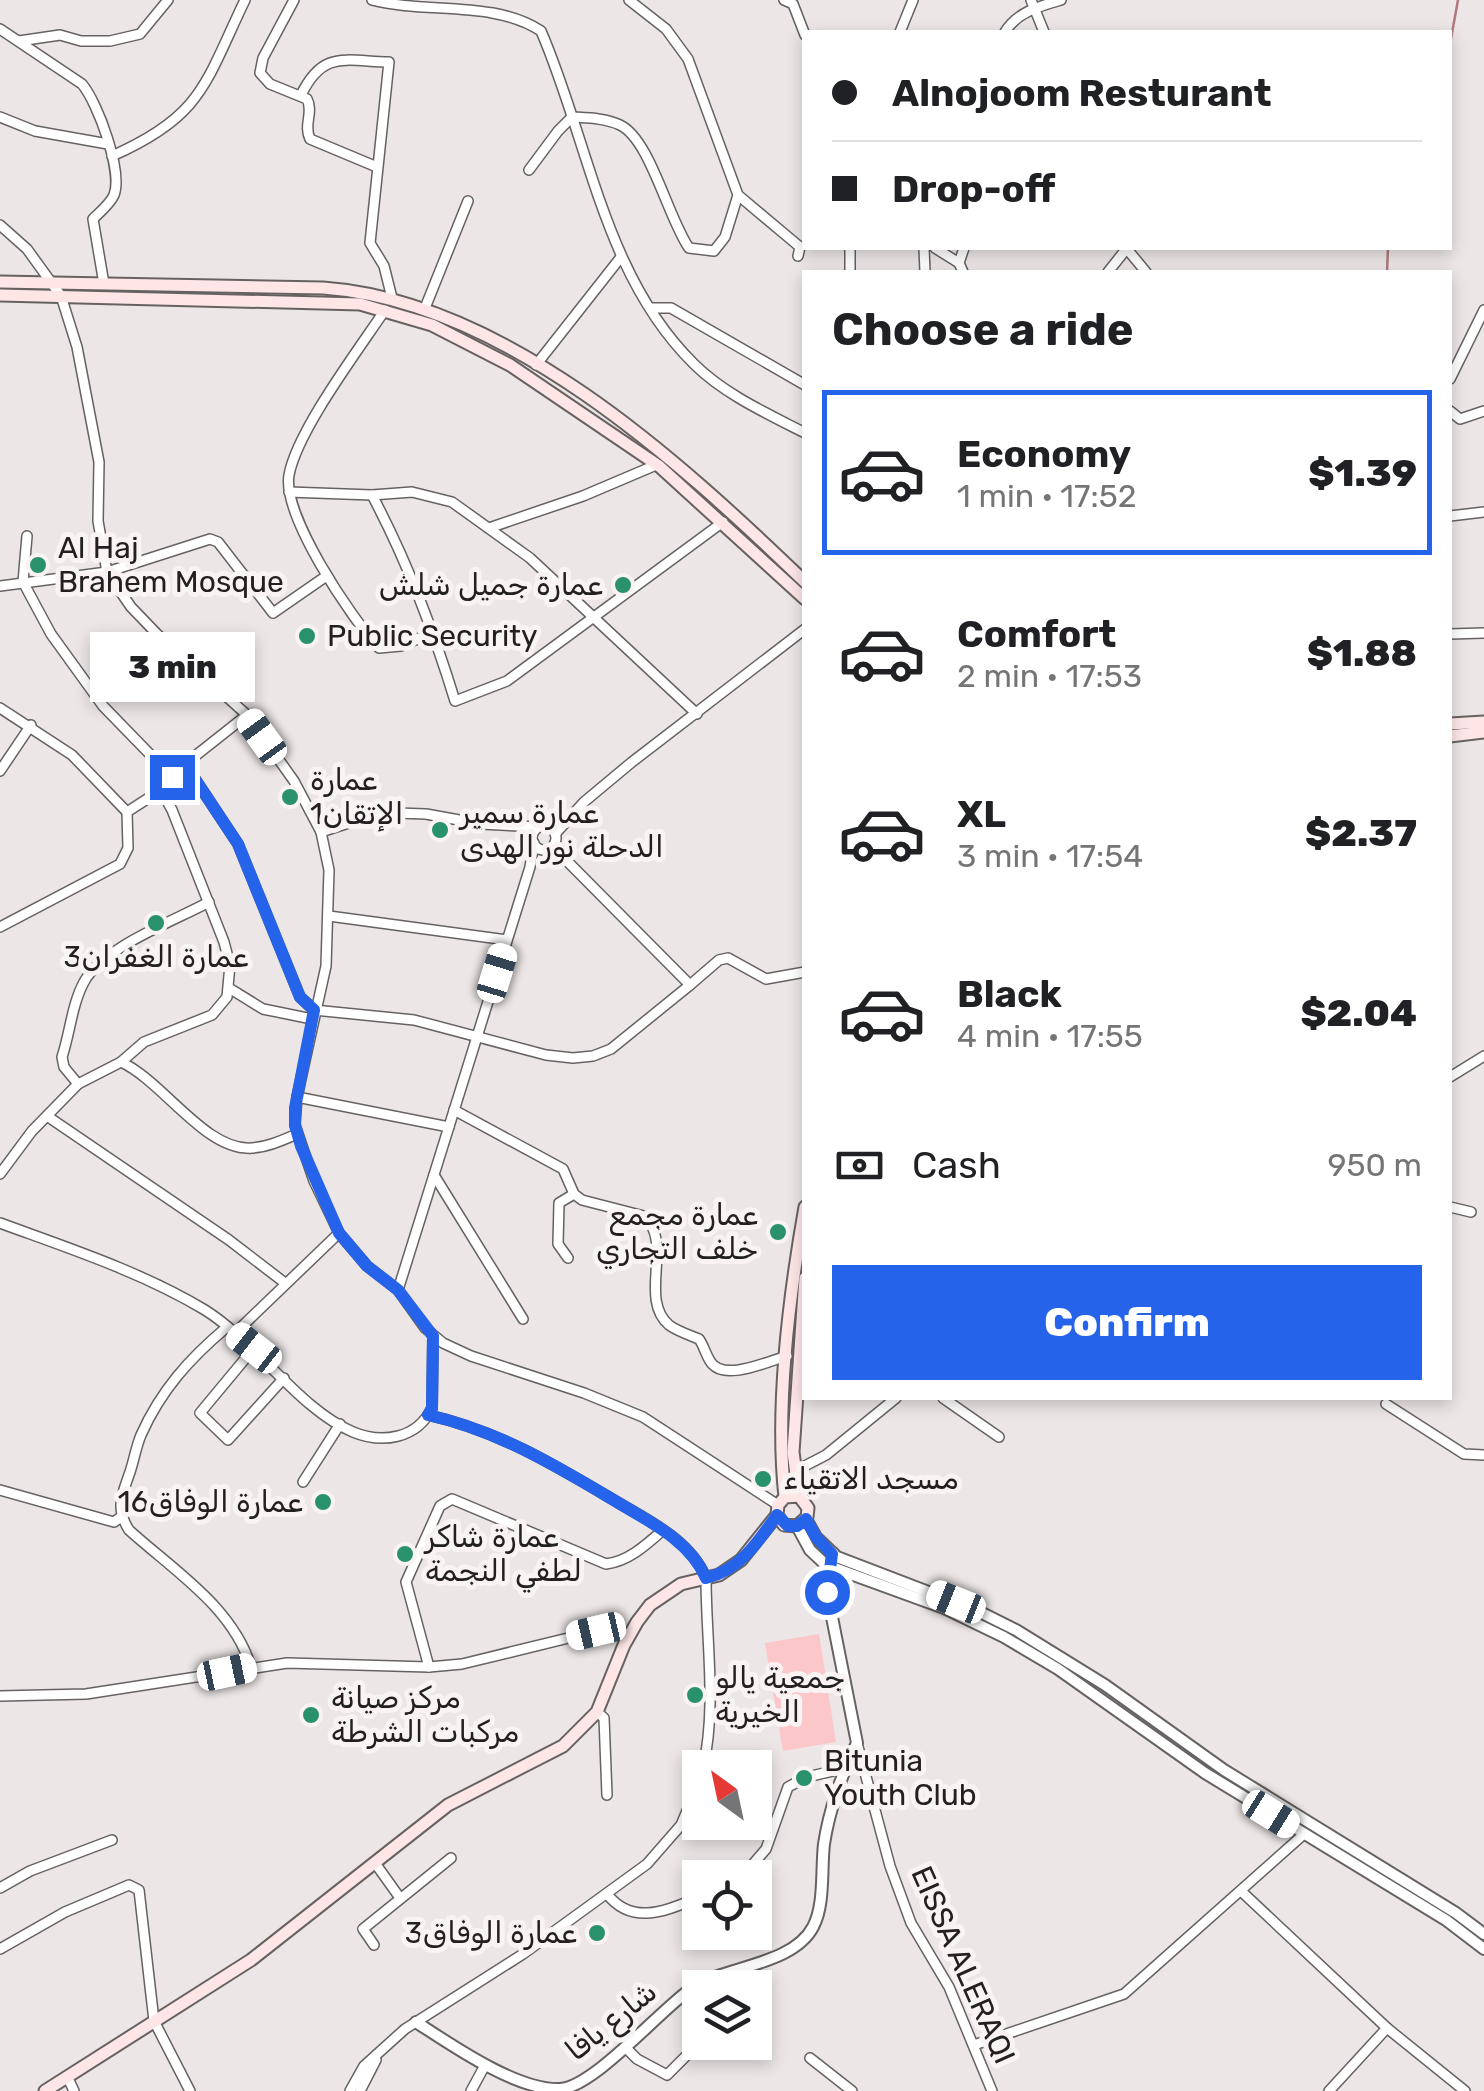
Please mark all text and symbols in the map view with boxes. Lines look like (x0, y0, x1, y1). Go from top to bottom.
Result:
text: Alnojoom Resturant (892, 70, 1272, 116)
text: Drop-off (892, 166, 1055, 212)
text: Choose a ride (832, 303, 1134, 356)
icon: car (837, 428, 927, 518)
text: Economy (957, 431, 1131, 477)
text: $1.39 (1308, 450, 1417, 496)
text: 1 min · 17:52 (957, 477, 1136, 515)
place label: Al Haj Brahem Mosque (58, 530, 284, 600)
marker: Al Haj Brahem Mosque (27, 554, 49, 576)
place label: عمارة جميل شلش (379, 567, 603, 603)
marker: عمارة جميل شلش (612, 574, 634, 596)
icon: car (837, 608, 927, 698)
text: Comfort (957, 611, 1116, 657)
place label: Public Security (327, 618, 538, 654)
marker: Public Security (296, 625, 318, 647)
text: $1.88 (1307, 630, 1417, 676)
callout: 3 min (90, 632, 254, 702)
text: 3 min (128, 648, 217, 686)
text: 2 min · 17:53 (957, 657, 1142, 695)
car (232, 704, 292, 770)
route end (150, 755, 195, 800)
place label: عمارة الإتقان1 (310, 762, 403, 832)
marker: عمارة الإتقان1 (279, 786, 301, 808)
icon: car (837, 788, 927, 878)
text: XL (957, 791, 1006, 837)
place label: عمارة سمير الدحلة نور الهدى (458, 795, 664, 865)
text: $2.37 (1305, 810, 1417, 856)
marker: عمارة سمير الدحلة نور الهدى (429, 819, 451, 841)
text: 3 min · 17:54 (957, 837, 1143, 875)
marker: عمارة الغفران3 (145, 912, 167, 934)
place label: عمارة الغفران3 (64, 939, 248, 975)
car (474, 940, 520, 1006)
icon: car (837, 968, 927, 1058)
text: Black (957, 971, 1062, 1017)
text: $2.04 (1300, 990, 1417, 1036)
text: 4 min · 17:55 (957, 1017, 1143, 1055)
icon: cash (832, 1138, 887, 1193)
text: Cash (912, 1142, 1001, 1188)
text: 950 m (1327, 1146, 1422, 1184)
place label: عمارة مجمع خلف التجاري (596, 1197, 758, 1270)
marker: عمارة مجمع خلف التجاري (767, 1221, 789, 1243)
button: Confirm (832, 1265, 1422, 1380)
car (221, 1318, 287, 1378)
place label: مسجد الاتقياء (783, 1461, 959, 1497)
marker: مسجد الاتقياء (752, 1468, 774, 1490)
place label: عمارة الوفاق16 (118, 1484, 303, 1520)
marker: عمارة الوفاق16 (312, 1491, 334, 1513)
place label: عمارة شاكر لطفي النجمة (423, 1519, 582, 1593)
marker: عمارة شاكر لطفي النجمة (394, 1543, 416, 1565)
route start (805, 1570, 850, 1615)
car (923, 1577, 989, 1627)
car (563, 1610, 629, 1652)
car (195, 1651, 259, 1693)
place label: جمعية يالو الخيرية (715, 1660, 845, 1730)
place label: مركز صيانة مركبات الشرطة (331, 1680, 519, 1750)
marker: جمعية يالو الخيرية (684, 1684, 706, 1706)
marker: مركز صيانة مركبات الشرطة (300, 1704, 322, 1726)
place label: Bitunia Youth Club (824, 1743, 977, 1813)
north arrow (682, 1750, 772, 1840)
map controls (682, 1750, 772, 2060)
marker: Bitunia Youth Club (793, 1767, 815, 1789)
car (1238, 1785, 1304, 1843)
button: locate (682, 1860, 772, 1950)
street label: EISSA ALERAQI (903, 1861, 1023, 2069)
place label: عمارة الوفاق3 (405, 1915, 577, 1951)
marker: عمارة الوفاق3 (586, 1922, 608, 1944)
button: layers (682, 1970, 772, 2060)
street label: شارع يافا (558, 1973, 665, 2070)

